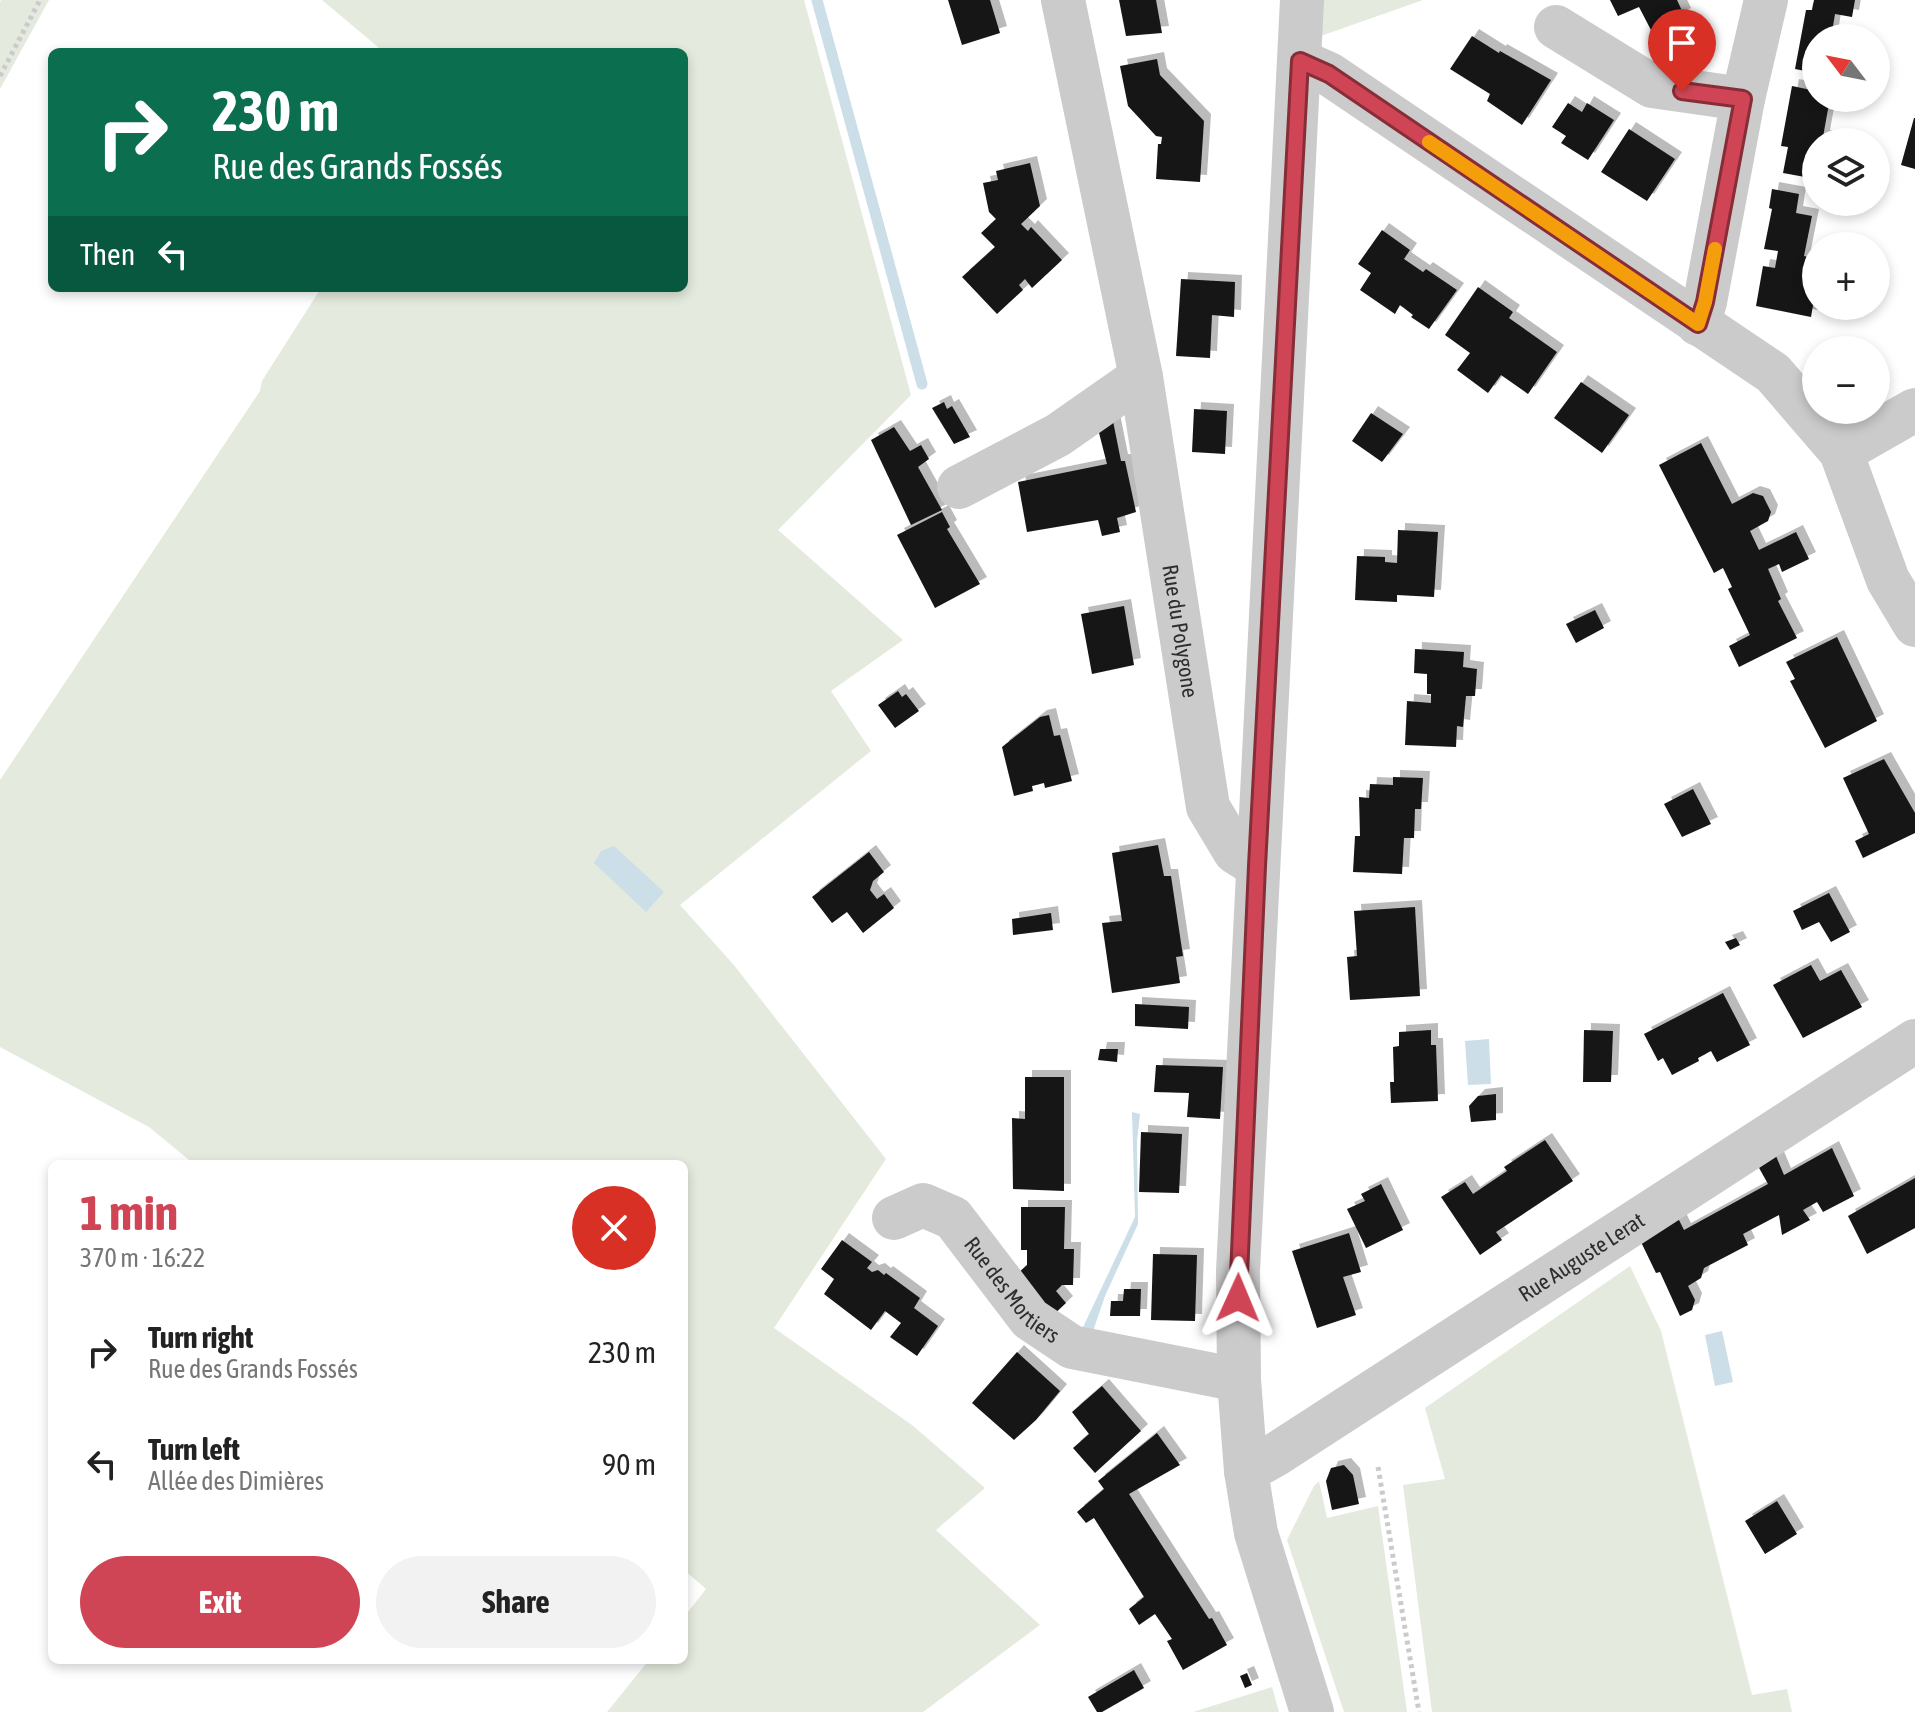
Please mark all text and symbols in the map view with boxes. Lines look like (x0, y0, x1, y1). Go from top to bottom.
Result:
pin (1648, 9, 1716, 91)
icon: arrive (1660, 21, 1704, 65)
north arrow (1802, 24, 1890, 112)
map controls (1802, 24, 1890, 424)
text: 230 m (212, 79, 339, 143)
icon: right (80, 80, 184, 184)
button: layers (1802, 128, 1890, 216)
text: Rue des Grands Fossés (212, 145, 503, 187)
icon: left (151, 232, 195, 276)
button: + (1802, 232, 1890, 320)
text: Then (80, 237, 135, 271)
button: − (1802, 336, 1890, 424)
street label: Rue du Polygone (1157, 563, 1204, 699)
text: 1 min (80, 1185, 178, 1240)
button: close (572, 1186, 656, 1270)
street label: Rue Auguste Lerat (1514, 1207, 1649, 1307)
street label: Rue des Mortiers (959, 1232, 1065, 1348)
text: 370 m · 16:22 (80, 1243, 205, 1273)
position arrow (1196, 1256, 1280, 1340)
text: Turn right (148, 1320, 254, 1354)
icon: right (80, 1330, 124, 1374)
text: 230 m (588, 1335, 656, 1369)
text: Rue des Grands Fossés (148, 1354, 358, 1384)
text: Turn left (148, 1432, 240, 1466)
icon: left (80, 1442, 124, 1486)
text: 90 m (602, 1447, 656, 1481)
text: Allée des Dimières (148, 1466, 324, 1496)
button: Exit (80, 1556, 360, 1648)
button: Share (376, 1556, 656, 1648)

